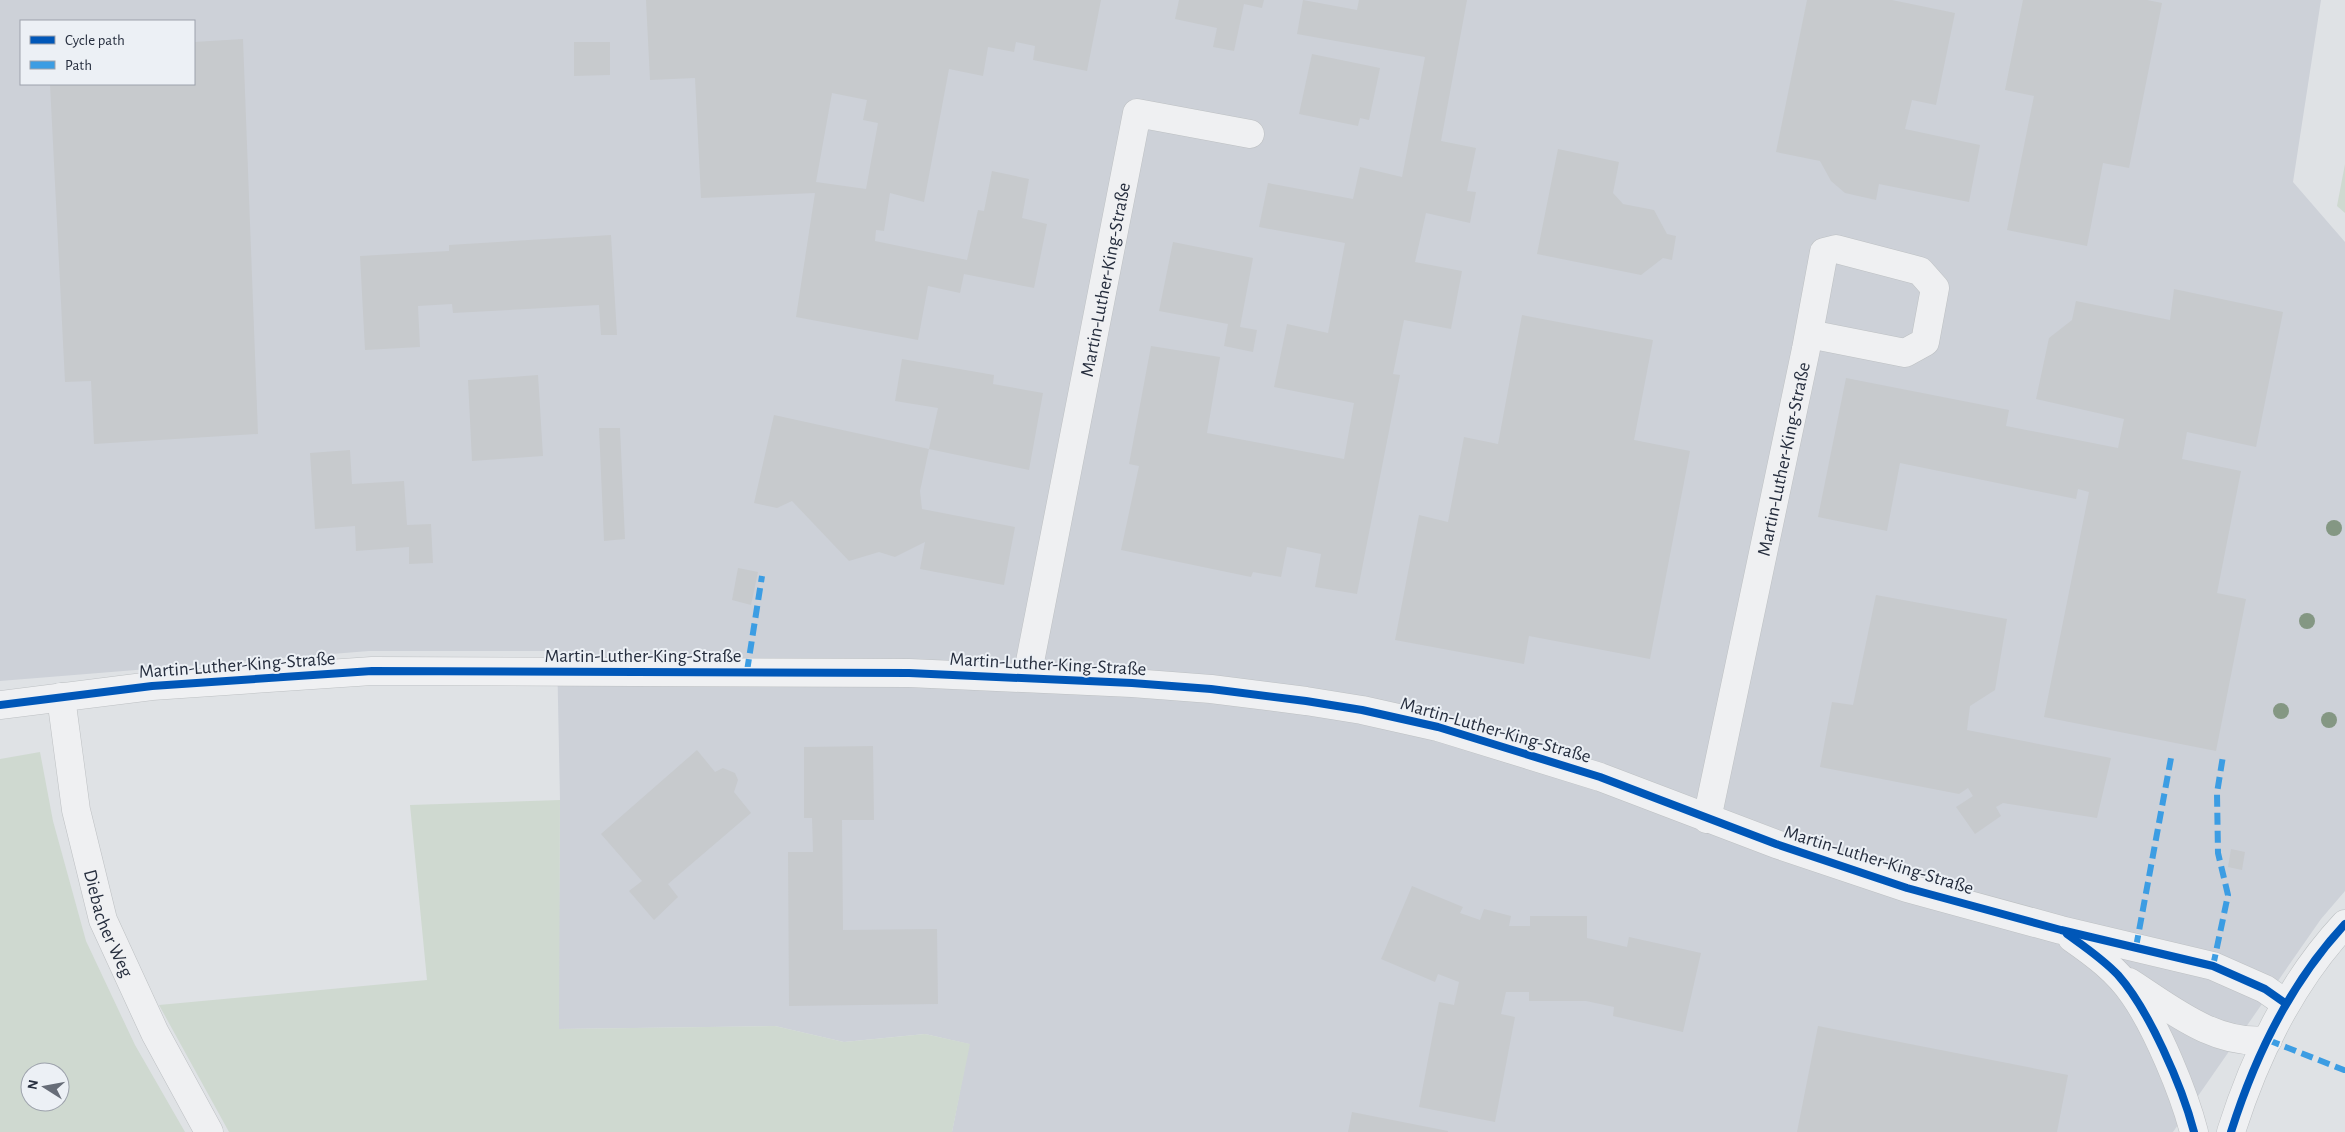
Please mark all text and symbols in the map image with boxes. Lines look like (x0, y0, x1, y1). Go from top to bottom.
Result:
legend (20, 20, 195, 85)
text: Cycle path (65, 33, 125, 48)
text: Path (65, 58, 92, 73)
street label: Martin-Luther-King-Straße (1078, 181, 1134, 378)
street label: Martin-Luther-King-Straße (1755, 361, 1814, 558)
street label: Martin-Luther-King-Straße (544, 647, 742, 666)
street label: Martin-Luther-King-Straße (138, 649, 336, 682)
street label: Martin-Luther-King-Straße (949, 650, 1147, 679)
street label: Martin-Luther-King-Straße (1398, 694, 1593, 767)
street label: Martin-Luther-King-Straße (1781, 823, 1976, 898)
street label: Diebacher Weg (80, 868, 136, 981)
north arrow (20, 1062, 70, 1112)
text: N (25, 1079, 41, 1091)

